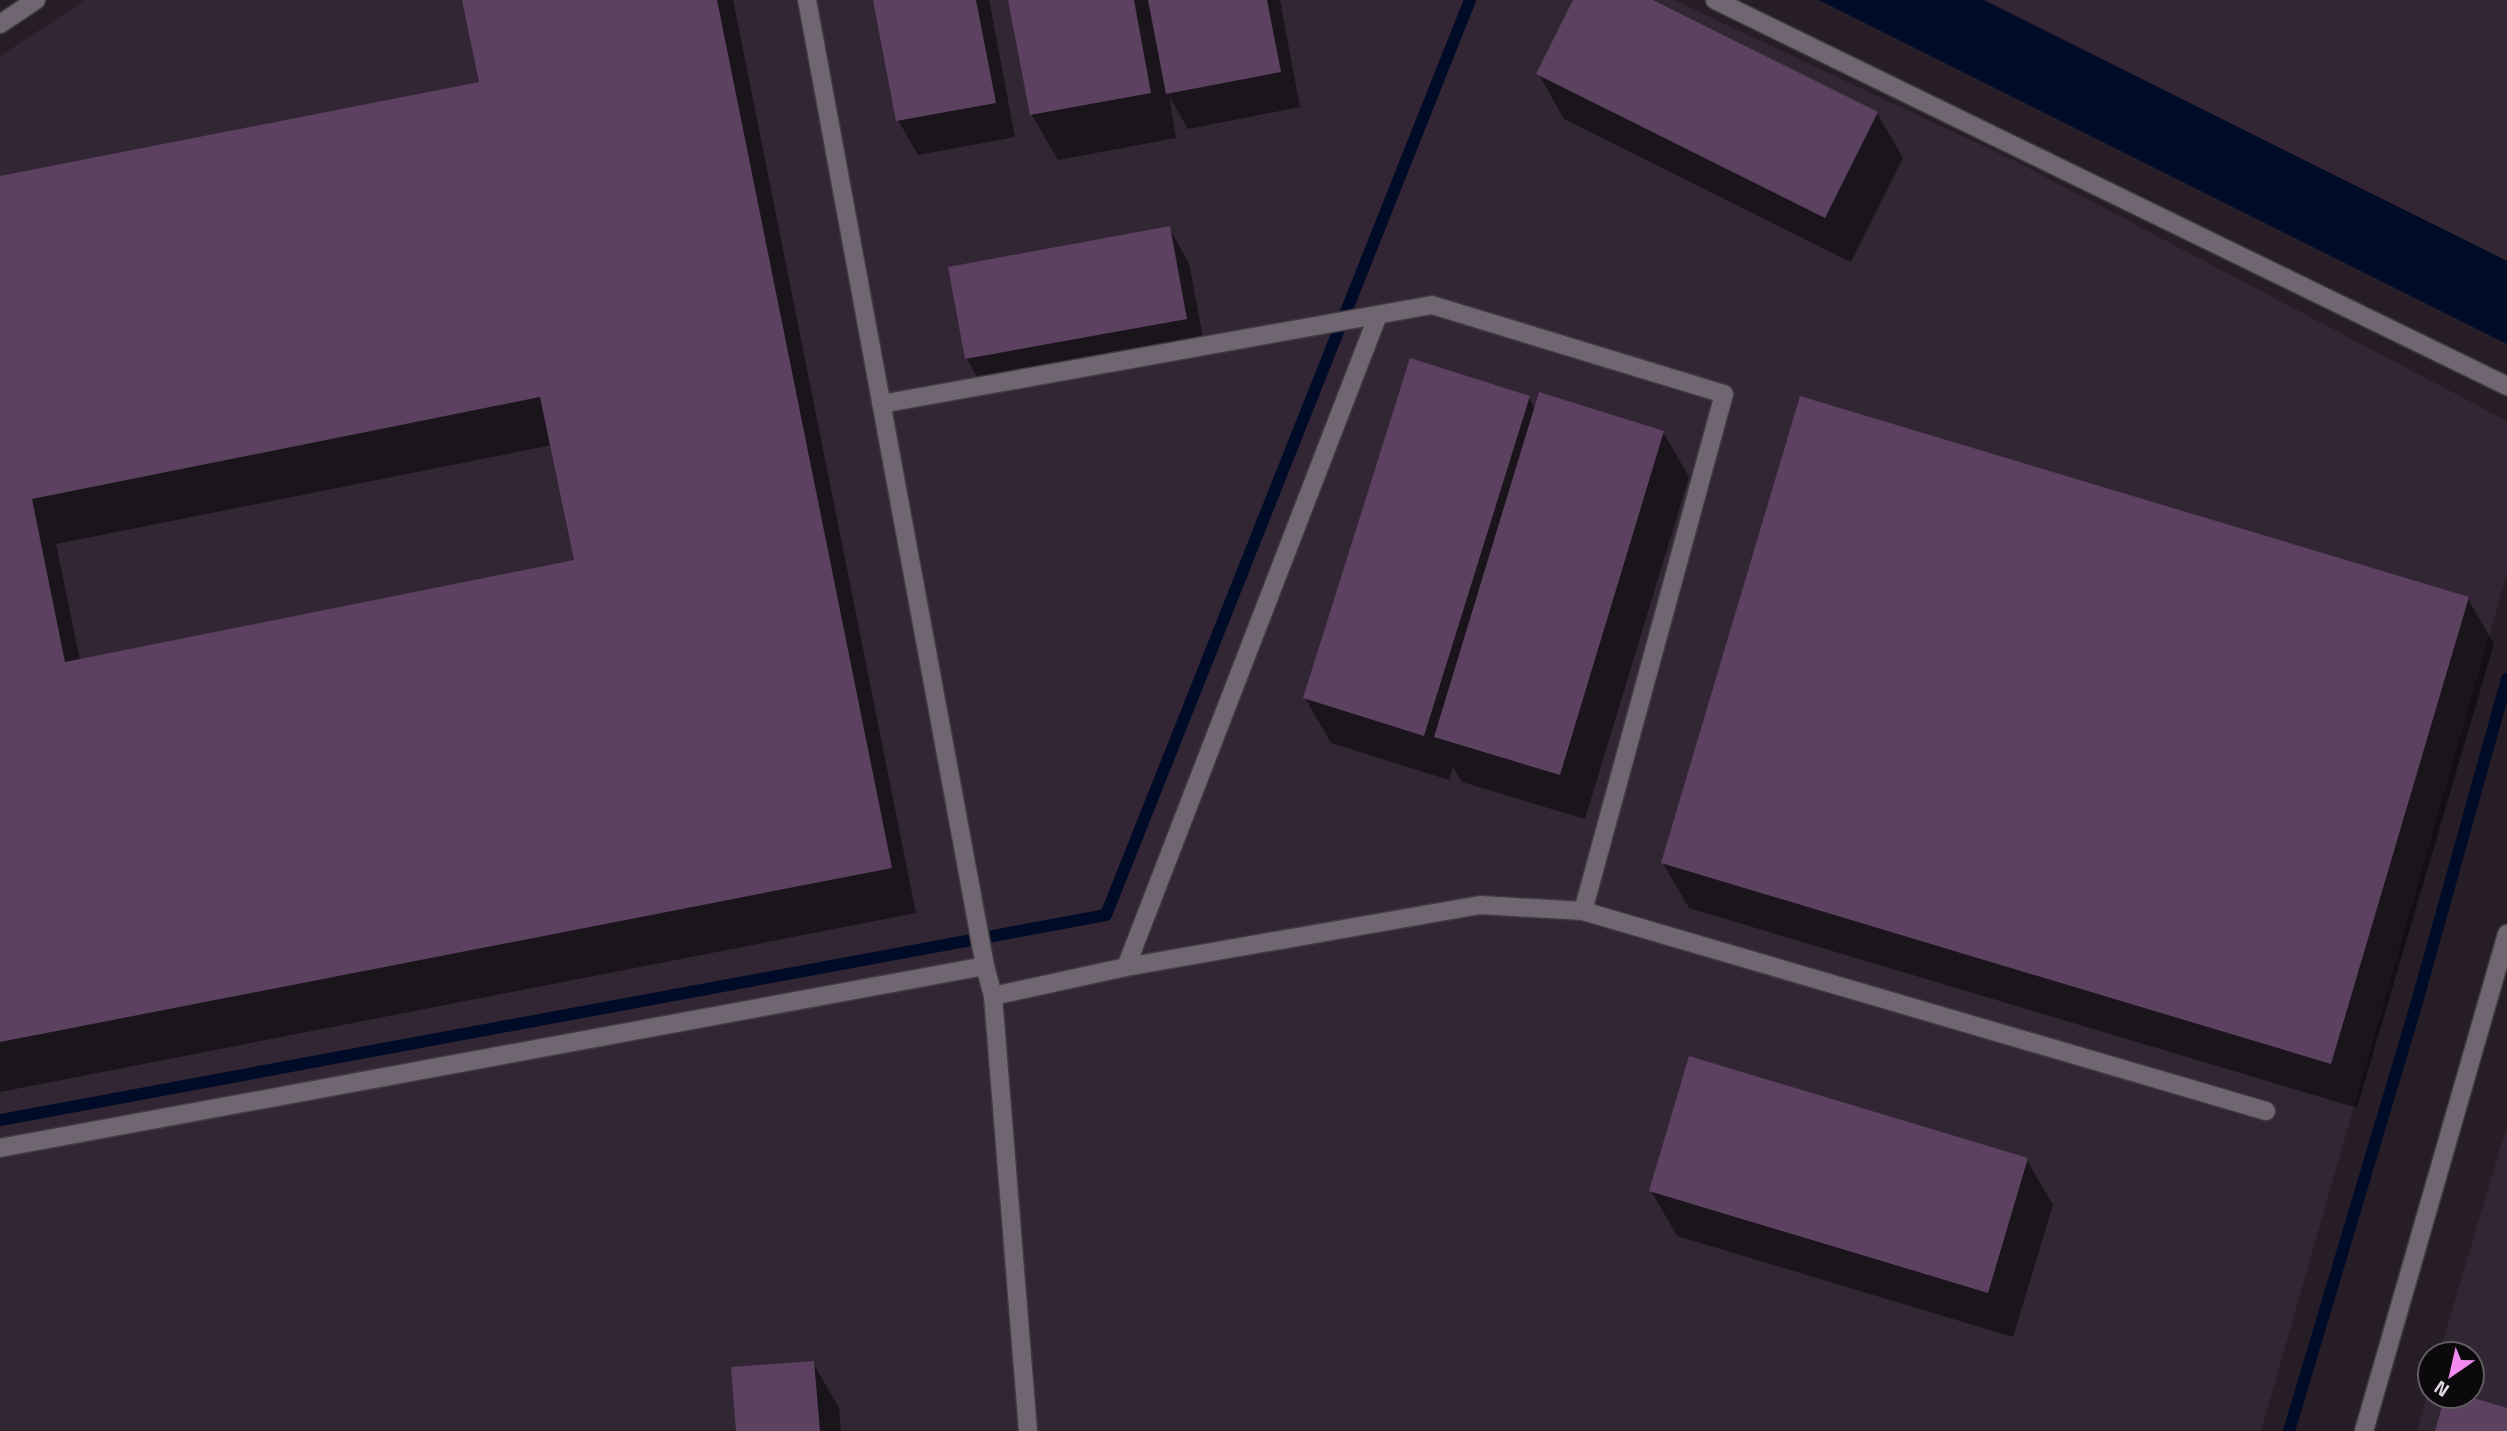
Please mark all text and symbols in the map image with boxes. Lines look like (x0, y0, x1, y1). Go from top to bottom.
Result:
north arrow (2416, 1340, 2486, 1410)
text: N (2428, 1374, 2455, 1405)

